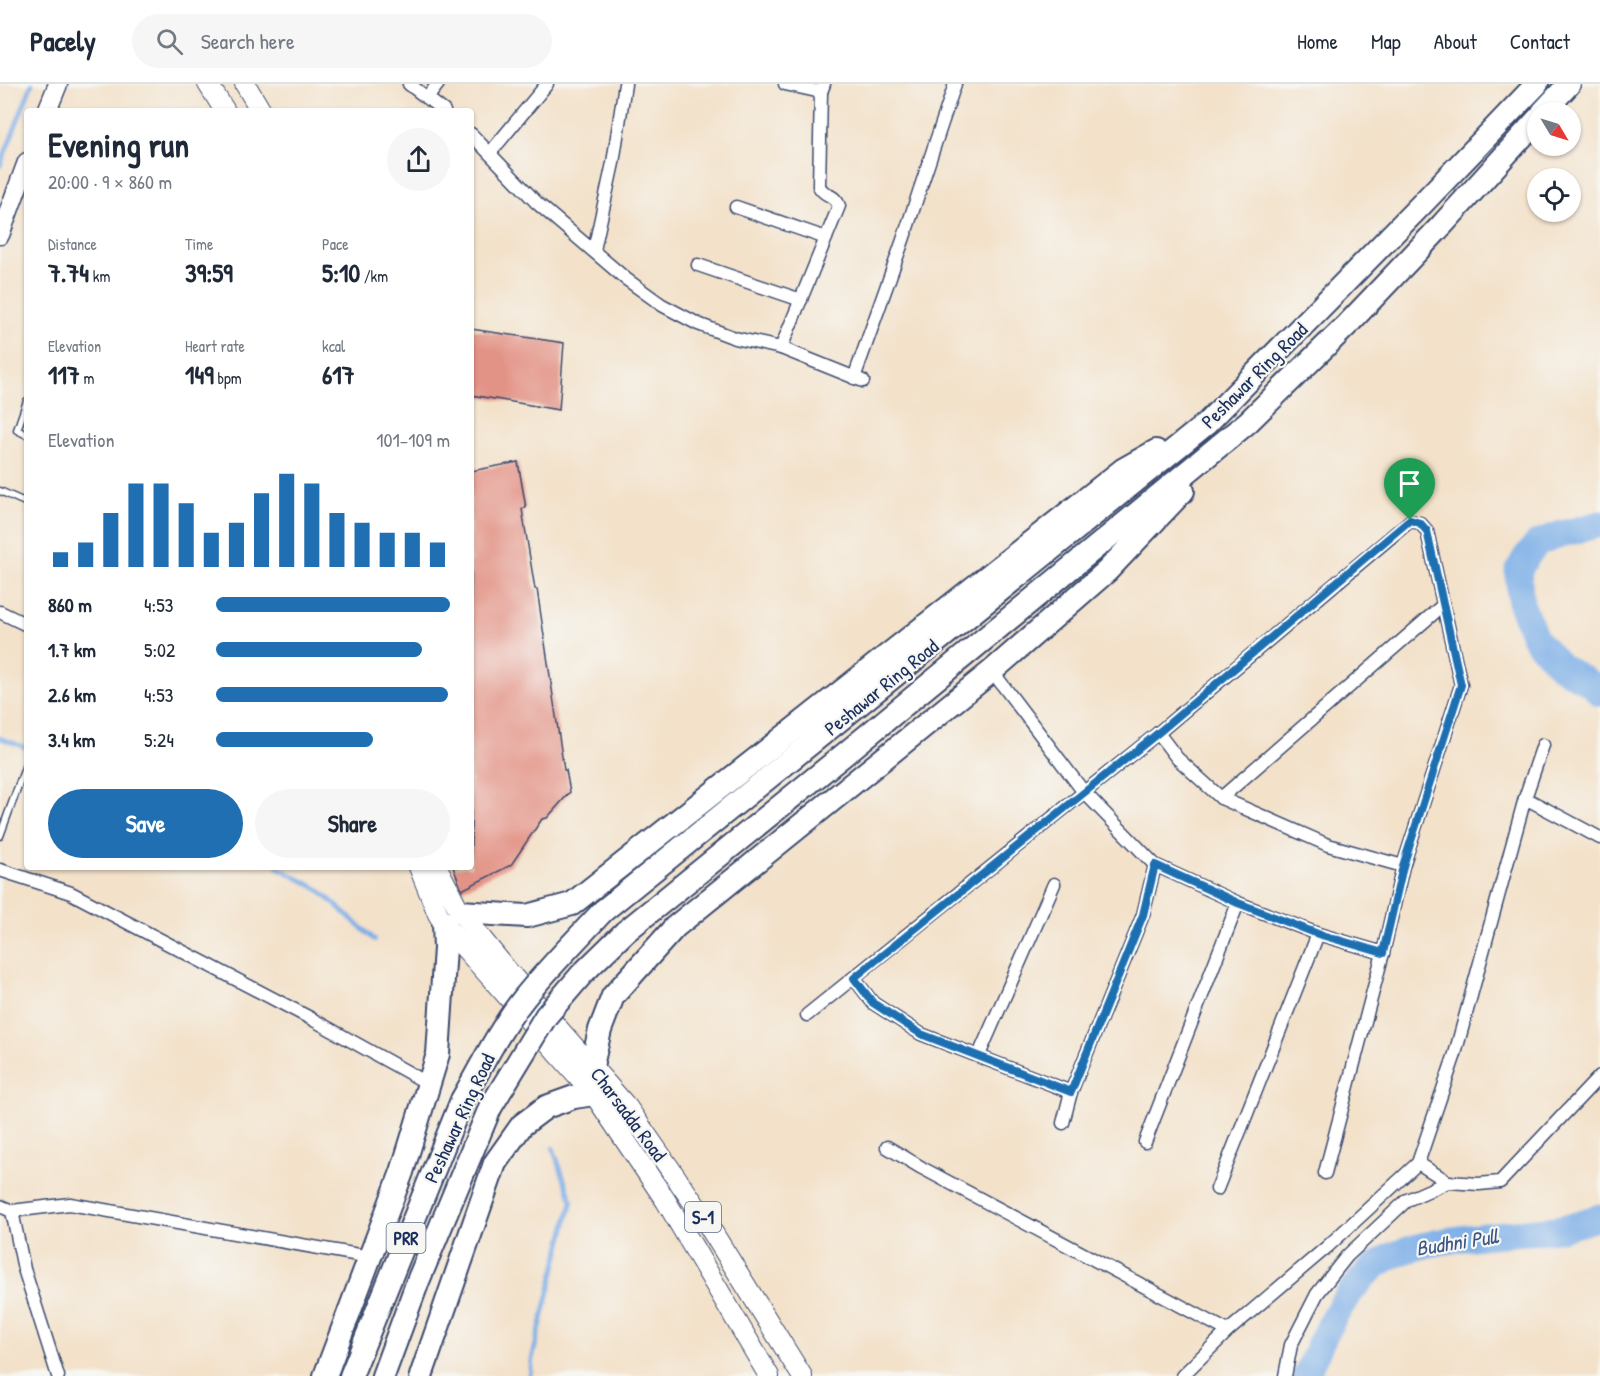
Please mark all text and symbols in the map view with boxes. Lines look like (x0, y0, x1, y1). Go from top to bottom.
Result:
search box (132, 14, 552, 68)
text: Pacely (30, 22, 96, 60)
icon: search (153, 25, 186, 58)
text: Search here (201, 26, 295, 56)
text: Home (1297, 27, 1338, 56)
text: Map (1371, 27, 1401, 56)
text: About (1434, 27, 1477, 56)
text: Contact (1510, 27, 1570, 56)
north arrow (1527, 102, 1581, 156)
map controls (1527, 102, 1581, 222)
text: Evening run (48, 123, 189, 167)
button: share (387, 128, 450, 191)
text: 20:00 · 9 × 860 m (48, 168, 172, 195)
button: locate (1527, 168, 1581, 222)
text: Distance (48, 233, 97, 255)
text: Time (185, 233, 213, 255)
text: Pace (322, 233, 349, 255)
text: 7.74 (48, 255, 89, 290)
text: 39:59 (185, 255, 233, 290)
text: 5:10 (322, 255, 360, 290)
text: km (89, 265, 110, 287)
text: /km (360, 265, 388, 287)
street label: Peshawar Ring Road (1195, 316, 1313, 434)
text: Elevation (48, 335, 101, 357)
text: Heart rate (185, 335, 245, 357)
text: kcal (322, 335, 345, 357)
text: 117 (48, 357, 80, 392)
text: 149 (185, 357, 214, 392)
text: 617 (322, 357, 355, 392)
text: m (80, 367, 94, 389)
text: bpm (214, 367, 242, 389)
text: Elevation (48, 426, 114, 453)
text: 101–109 m (376, 426, 450, 453)
pin (1384, 458, 1435, 520)
icon: arrive (1393, 467, 1426, 500)
text: 860 m (48, 591, 92, 618)
text: 4:53 (144, 591, 174, 618)
street label: Peshawar Ring Road (818, 632, 944, 741)
text: 1.7 km (48, 636, 96, 663)
text: 5:02 (144, 636, 175, 663)
text: 2.6 km (48, 681, 96, 708)
text: 4:53 (144, 681, 174, 708)
text: 3.4 km (48, 726, 95, 753)
text: 5:24 (144, 726, 174, 753)
button: Save (48, 789, 243, 858)
button: Share (255, 789, 450, 858)
street label: Peshawar Ring Road (417, 1049, 501, 1187)
street label: Charsadda Road (585, 1061, 673, 1167)
road number: S-1 (685, 1202, 721, 1232)
water label: Budhni Pull (1414, 1221, 1501, 1263)
road number: PRR (386, 1223, 426, 1253)

